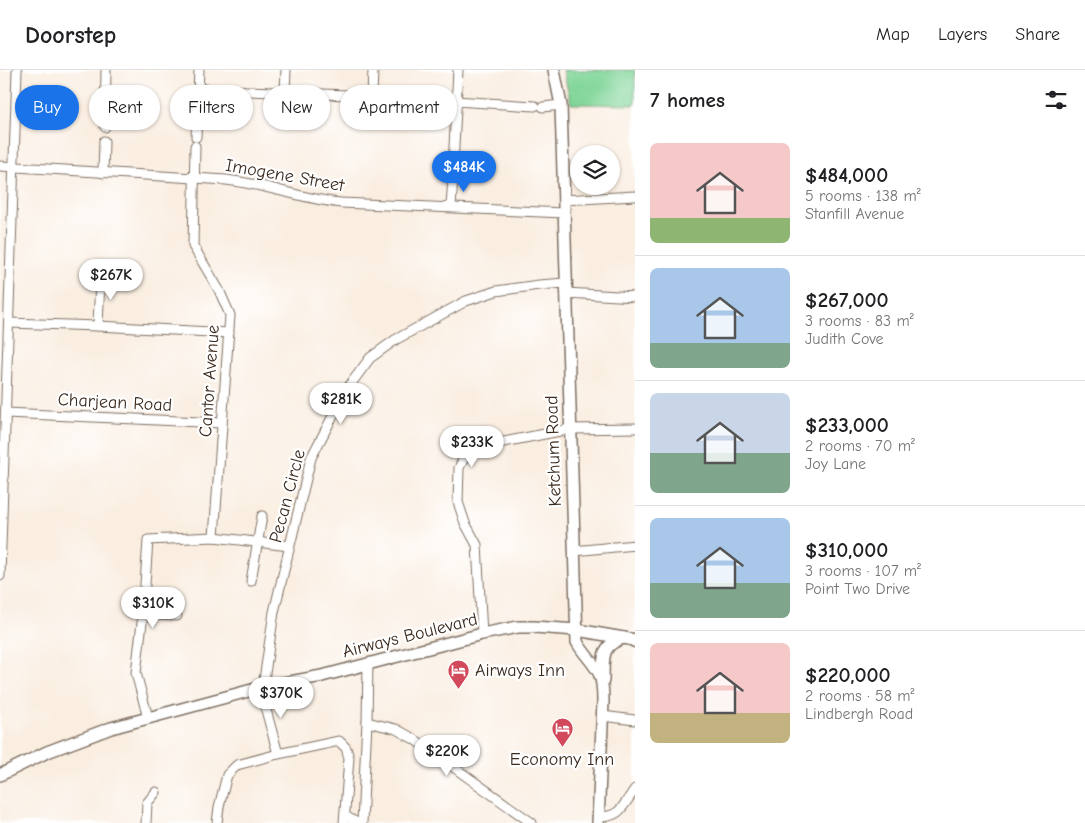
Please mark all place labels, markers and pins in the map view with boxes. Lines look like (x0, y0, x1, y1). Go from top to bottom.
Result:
pin: $484K (429, 150, 499, 193)
pin: $267K (76, 258, 146, 301)
pin: $281K (306, 382, 376, 425)
pin: $233K (437, 426, 507, 468)
pin: $310K (118, 586, 188, 629)
hotel icon: Airways Inn (447, 658, 471, 689)
place label: Airways Inn (475, 660, 565, 681)
pin: $370K (246, 676, 316, 719)
hotel icon: Economy Inn (550, 717, 574, 748)
pin: $220K (412, 734, 482, 777)
place label: Economy Inn (510, 749, 614, 770)

